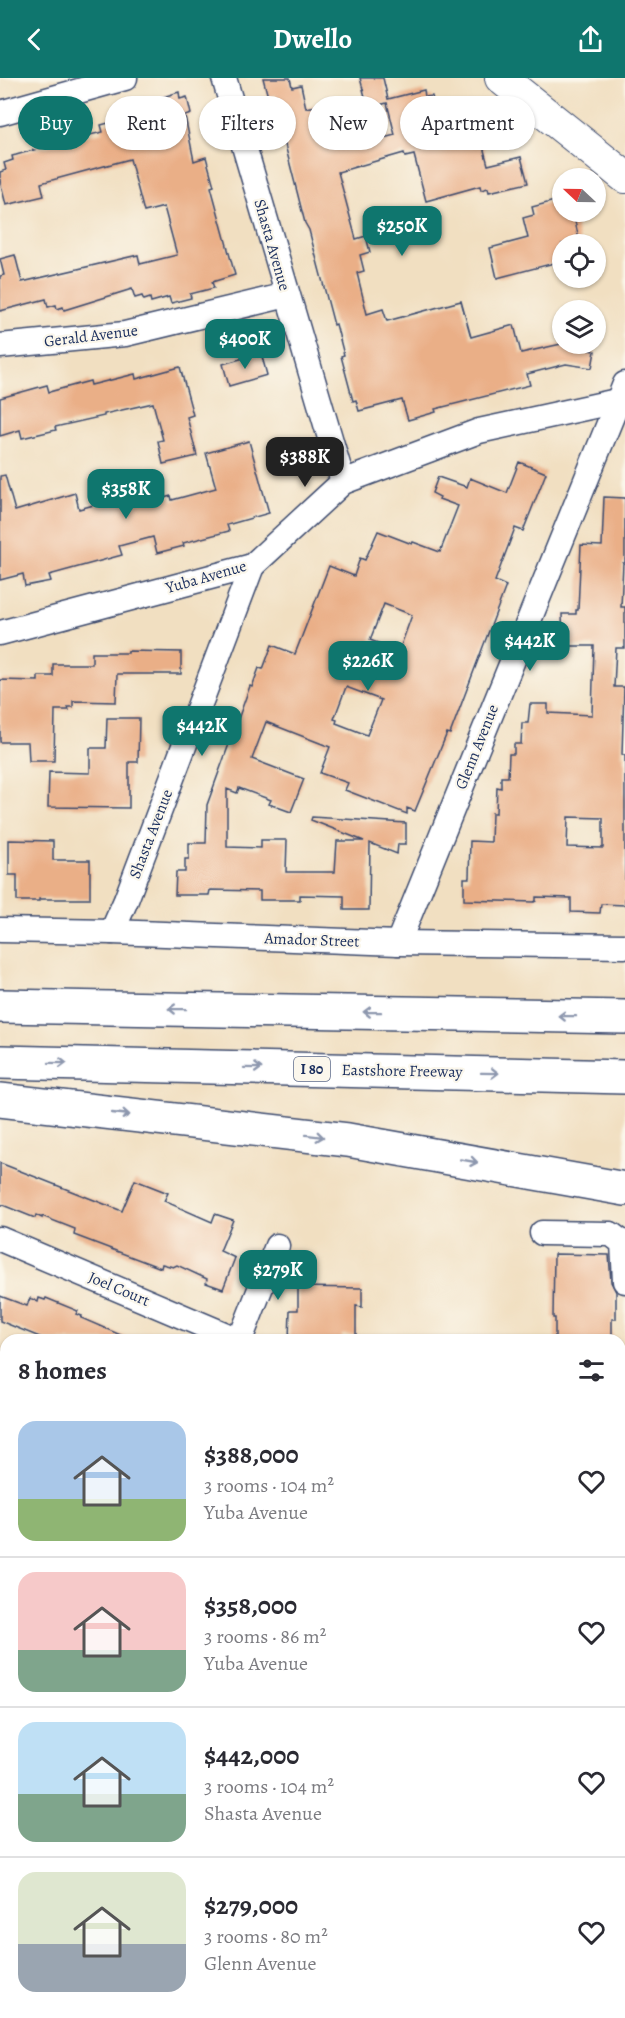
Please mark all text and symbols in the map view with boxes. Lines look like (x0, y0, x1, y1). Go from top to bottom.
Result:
text: Dwello (273, 21, 352, 57)
icon: back (18, 23, 51, 56)
icon: share (574, 23, 607, 56)
chip: Buy (18, 96, 93, 150)
chip: Rent (105, 96, 187, 150)
chip: Filters (199, 96, 296, 150)
chip: New (308, 96, 388, 150)
chip: Apartment (400, 96, 535, 150)
north arrow (552, 168, 606, 222)
map controls (552, 168, 606, 354)
street label: Shasta Avenue (248, 197, 296, 293)
pin: $250K (360, 206, 444, 257)
text: $250K (377, 212, 427, 239)
button: locate (552, 234, 606, 288)
button: layers (552, 300, 606, 354)
street label: Gerald Avenue (43, 319, 139, 353)
pin: $400K (203, 319, 287, 370)
text: $400K (219, 325, 271, 352)
pin: $388K (263, 437, 347, 488)
text: $388K (280, 443, 330, 470)
pin: $358K (84, 469, 168, 520)
text: $358K (101, 475, 151, 502)
street label: Yuba Avenue (162, 555, 249, 599)
pin: $442K (488, 621, 572, 672)
text: $442K (505, 627, 555, 654)
pin: $226K (326, 641, 410, 692)
text: $226K (342, 647, 394, 674)
street label: Glenn Avenue (450, 701, 504, 793)
pin: $442K (160, 706, 244, 757)
text: $442K (177, 712, 227, 739)
street label: Shasta Avenue (124, 786, 178, 882)
street label: Amador Street (263, 927, 360, 953)
one-way arrow (167, 1003, 187, 1015)
one-way arrow (362, 1007, 382, 1018)
one-way arrow (557, 1010, 577, 1022)
road number: I 80 (294, 1057, 330, 1081)
one-way arrow (48, 1058, 68, 1069)
street label: Eastshore Freeway (341, 1059, 464, 1083)
one-way arrow (243, 1062, 263, 1074)
one-way arrow (480, 1068, 500, 1079)
one-way arrow (110, 1108, 130, 1119)
one-way arrow (304, 1130, 324, 1141)
one-way arrow (458, 1156, 478, 1167)
pin: $279K (236, 1250, 320, 1301)
text: $279K (253, 1256, 303, 1283)
street label: Joel Court (85, 1266, 153, 1312)
text: 8 homes (18, 1353, 107, 1388)
icon: filters (575, 1354, 608, 1387)
text: $388,000 (204, 1437, 298, 1472)
icon: home (66, 1445, 138, 1517)
icon: heart (575, 1465, 608, 1498)
text: 3 rooms · 104 m² (204, 1472, 334, 1499)
text: Yuba Avenue (204, 1499, 308, 1526)
text: $358,000 (204, 1588, 297, 1623)
icon: home (66, 1596, 138, 1668)
icon: heart (575, 1616, 608, 1649)
text: 3 rooms · 86 m² (204, 1623, 326, 1650)
text: Yuba Avenue (204, 1650, 308, 1677)
text: $442,000 (204, 1738, 299, 1773)
icon: home (66, 1746, 138, 1818)
icon: heart (575, 1766, 608, 1799)
text: 3 rooms · 104 m² (204, 1773, 334, 1800)
text: Shasta Avenue (204, 1800, 322, 1827)
text: $279,000 (204, 1888, 298, 1923)
icon: home (66, 1896, 138, 1968)
icon: heart (575, 1916, 608, 1949)
text: 3 rooms · 80 m² (204, 1923, 328, 1950)
text: Glenn Avenue (204, 1950, 316, 1977)

